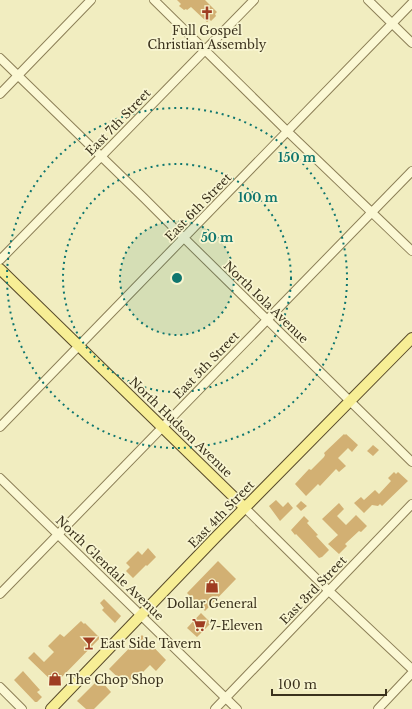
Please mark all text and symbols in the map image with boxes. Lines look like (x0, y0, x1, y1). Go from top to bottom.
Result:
church icon: Full Gospel Christian Assembly (199, 5, 215, 21)
place label: Full Gospel Christian Assembly (148, 23, 267, 52)
street label: East 7th Street (82, 85, 154, 159)
text: 150 m (278, 150, 317, 165)
street label: East 6th Street (162, 170, 235, 244)
text: 100 m (238, 190, 279, 205)
text: 50 m (201, 230, 234, 245)
street label: North Iola Avenue (221, 258, 312, 346)
centre of rings (170, 271, 184, 285)
street label: East 5th Street (170, 328, 242, 402)
street label: North Hudson Avenue (126, 374, 236, 480)
street label: East 4th Street (185, 477, 257, 551)
street label: North Glendale Avenue (53, 513, 167, 623)
street label: East 3rd Street (277, 552, 350, 627)
shop icon: Dollar General (204, 578, 220, 594)
place label: Dollar General (167, 596, 257, 611)
supermarket icon: 7-Eleven (191, 617, 207, 633)
place label: 7-Eleven (210, 618, 263, 633)
bar icon: East Side Tavern (81, 635, 97, 651)
place label: East Side Tavern (100, 636, 201, 651)
shop icon: The Chop Shop (47, 671, 63, 687)
scale bar (272, 671, 386, 697)
place label: The Chop Shop (66, 672, 164, 687)
text: 100 m (278, 677, 317, 692)

